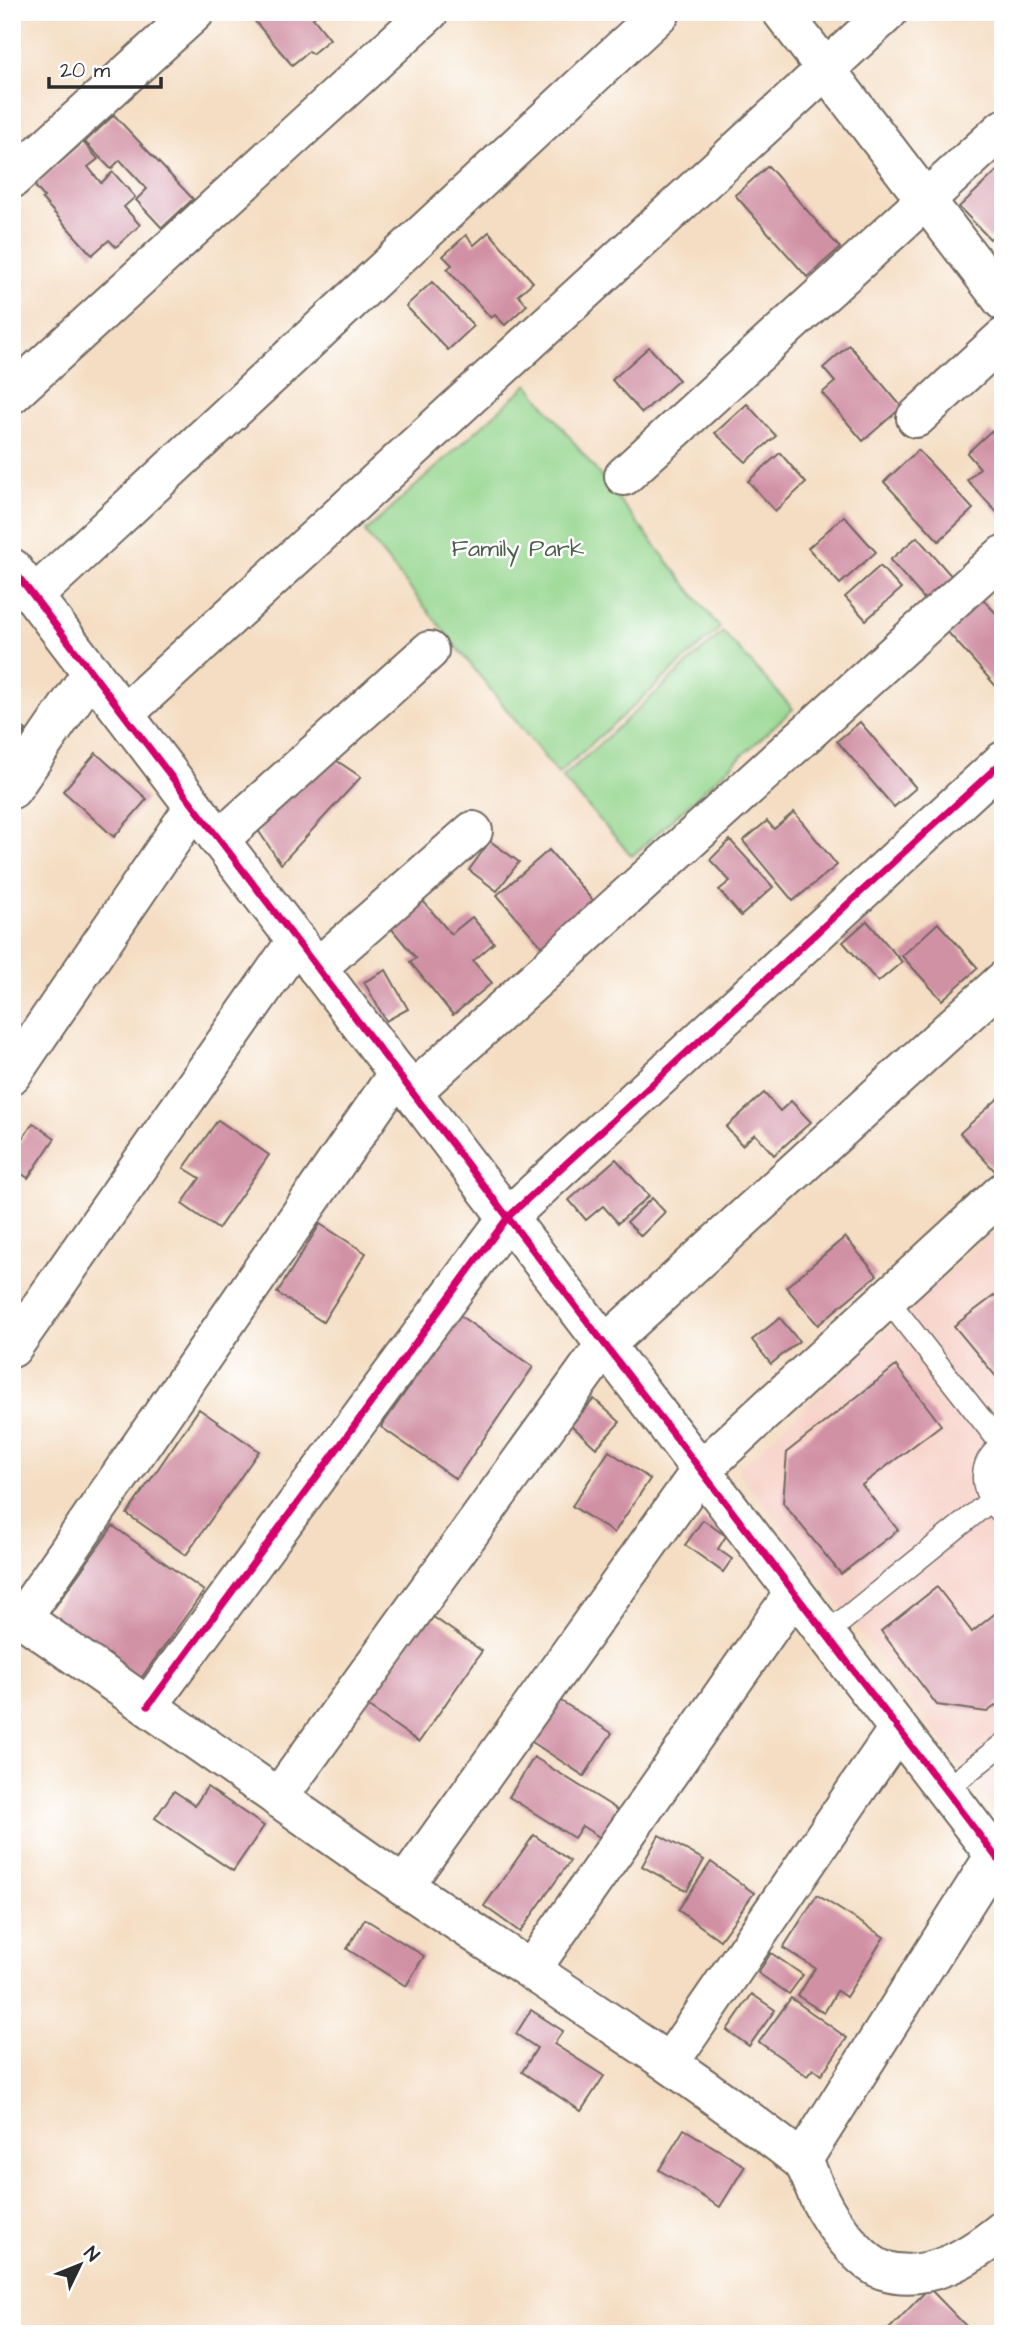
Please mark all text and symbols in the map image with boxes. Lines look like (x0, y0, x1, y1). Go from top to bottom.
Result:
scale bar (49, 46, 161, 90)
text: 20 m (60, 56, 111, 85)
park label: Family Park (451, 532, 585, 567)
north arrow (46, 2230, 116, 2300)
text: N (77, 2241, 105, 2268)

